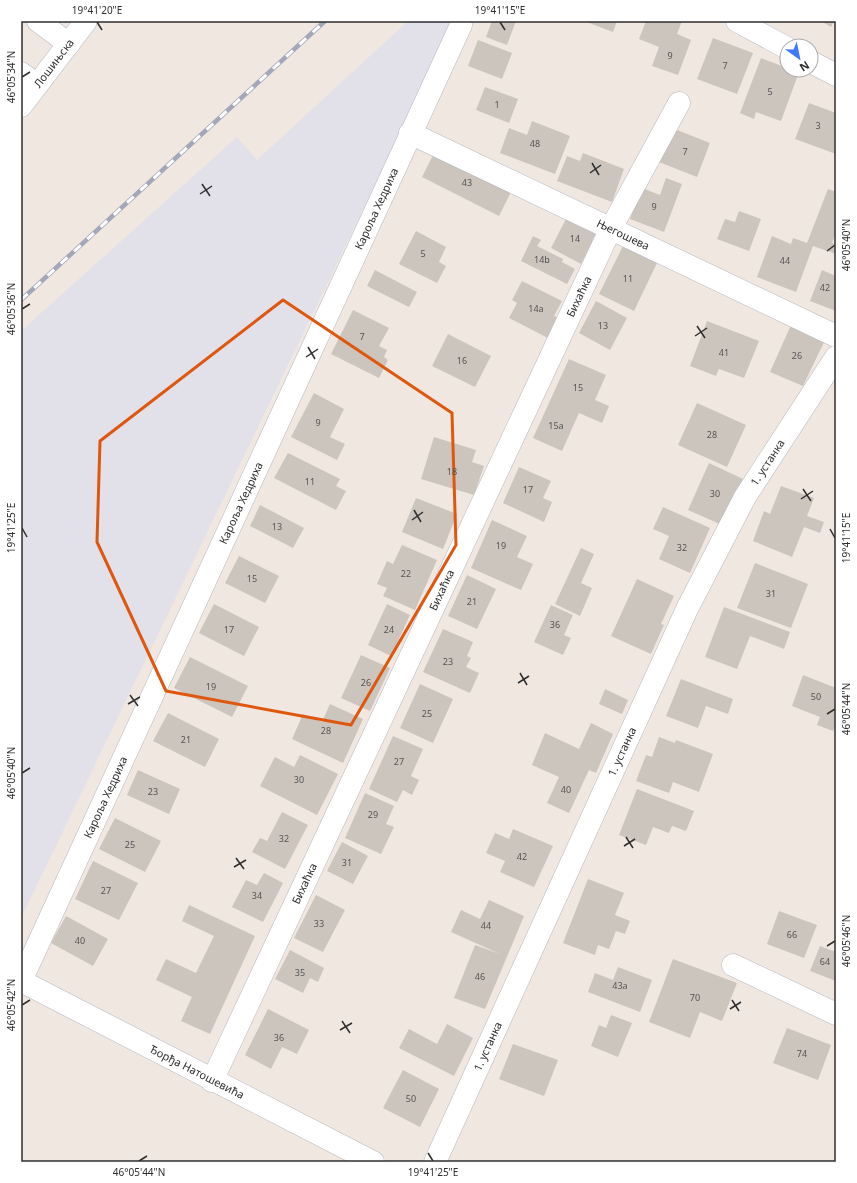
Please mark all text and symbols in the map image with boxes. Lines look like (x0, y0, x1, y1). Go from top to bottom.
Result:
text: 19°41'20"E (72, 3, 122, 17)
text: 19°41'15"E (475, 3, 525, 17)
street label: Лошињска (30, 35, 77, 90)
north arrow (779, 38, 819, 78)
house number: 9 (667, 49, 673, 62)
text: 46°05'34"N (4, 51, 18, 103)
text: N (797, 58, 813, 76)
house number: 7 (722, 59, 728, 72)
house number: 5 (767, 85, 773, 98)
house number: 1 (494, 98, 500, 111)
house number: 3 (815, 119, 821, 132)
house number: 48 (530, 137, 540, 150)
house number: 7 (682, 145, 688, 158)
street label: Кароља Хедриха (351, 165, 401, 252)
house number: 43 (462, 176, 472, 189)
house number: 9 (651, 200, 657, 213)
street label: Његошева (594, 215, 652, 253)
text: 46°05'40"N (839, 219, 853, 271)
house number: 14 (570, 232, 580, 245)
house number: 5 (420, 247, 426, 260)
house number: 14b (534, 253, 550, 266)
house number: 44 (780, 254, 790, 267)
house number: 11 (623, 272, 633, 285)
street label: Бихаћка (562, 273, 594, 319)
house number: 42 (820, 281, 830, 294)
text: 46°05'36"N (4, 283, 18, 335)
house number: 14a (528, 302, 544, 315)
house number: 13 (598, 319, 608, 332)
house number: 7 (359, 330, 365, 343)
house number: 41 (719, 346, 729, 359)
house number: 26 (792, 349, 802, 362)
house number: 16 (457, 354, 467, 367)
house number: 15 (573, 381, 583, 394)
house number: 9 (315, 416, 321, 429)
house number: 15a (548, 419, 564, 432)
house number: 28 (707, 428, 717, 441)
street label: 1. устанка (746, 436, 788, 488)
street label: Кароља Хедриха (215, 459, 266, 546)
house number: 18 (447, 465, 457, 478)
house number: 11 (305, 475, 315, 488)
house number: 17 (523, 483, 533, 496)
house number: 30 (710, 487, 720, 500)
text: 19°41'25"E (4, 503, 18, 553)
text: 19°41'15"E (839, 513, 853, 563)
house number: 13 (272, 520, 282, 533)
house number: 19 (496, 539, 506, 552)
house number: 32 (677, 541, 687, 554)
house number: 22 (401, 567, 411, 580)
street label: Бихаћка (425, 567, 457, 613)
house number: 15 (247, 572, 257, 585)
house number: 31 (766, 587, 776, 600)
house number: 21 (467, 595, 477, 608)
house number: 36 (550, 618, 560, 631)
house number: 17 (224, 623, 234, 636)
house number: 24 (384, 623, 394, 636)
house number: 23 (443, 655, 453, 668)
house number: 26 (361, 676, 371, 689)
house number: 19 (206, 680, 216, 693)
text: 46°05'44"N (839, 683, 853, 735)
house number: 50 (811, 690, 821, 703)
house number: 25 (422, 707, 432, 720)
house number: 28 (321, 724, 331, 737)
street label: 1. устанка (604, 724, 639, 778)
house number: 21 (181, 733, 191, 746)
text: 46°05'40"N (4, 747, 18, 799)
street label: Кароља Хедриха (80, 754, 130, 840)
house number: 27 (394, 755, 404, 768)
house number: 30 (294, 773, 304, 786)
house number: 40 (561, 783, 571, 796)
house number: 23 (148, 785, 158, 798)
house number: 29 (368, 808, 378, 821)
house number: 32 (279, 832, 289, 845)
house number: 25 (125, 838, 135, 851)
house number: 42 (517, 850, 527, 863)
house number: 31 (342, 856, 352, 869)
street label: Бихаћка (288, 860, 320, 906)
house number: 27 (101, 884, 111, 897)
house number: 34 (252, 889, 262, 902)
text: 46°05'46"N (839, 915, 853, 967)
house number: 33 (314, 917, 324, 930)
house number: 44 (481, 919, 491, 932)
house number: 66 (787, 928, 797, 941)
house number: 40 (75, 934, 85, 947)
house number: 64 (820, 955, 830, 968)
house number: 35 (295, 966, 305, 979)
house number: 46 (475, 970, 485, 983)
text: 46°05'42"N (4, 979, 18, 1031)
house number: 43a (612, 979, 628, 992)
house number: 70 (690, 991, 700, 1004)
street label: 1. устанка (469, 1019, 505, 1073)
house number: 36 (274, 1031, 284, 1044)
street label: Ђорђа Натошевића (147, 1041, 247, 1102)
house number: 74 (797, 1047, 807, 1060)
house number: 50 (406, 1092, 416, 1105)
text: 46°05'44"N (113, 1165, 165, 1179)
text: 19°41'25"E (408, 1165, 458, 1179)

